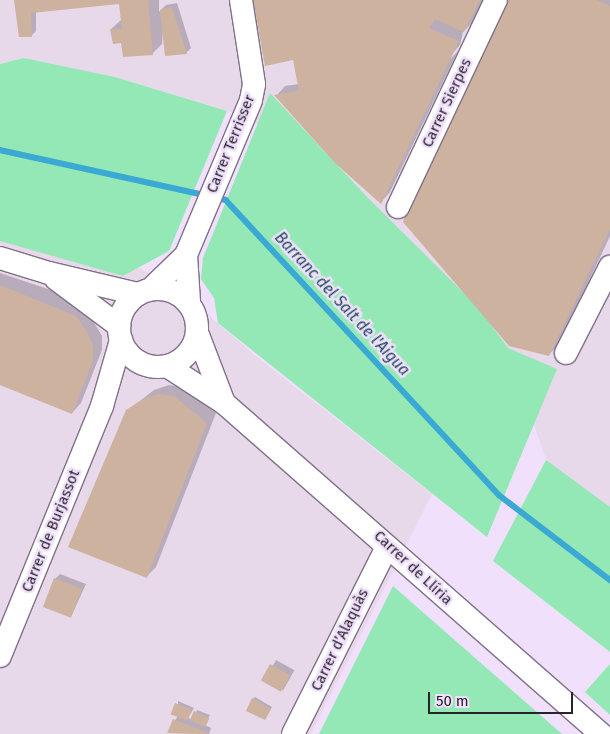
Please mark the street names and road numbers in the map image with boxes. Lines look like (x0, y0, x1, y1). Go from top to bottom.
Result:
street label: Carrer Sierpes (419, 56, 475, 150)
street label: Carrer Terrisser (203, 92, 259, 196)
street label: Carrer de Burjassot (18, 467, 84, 595)
street label: Carrer de Llíria (370, 527, 456, 609)
street label: Carrer d’Alaquàs (308, 586, 372, 694)

